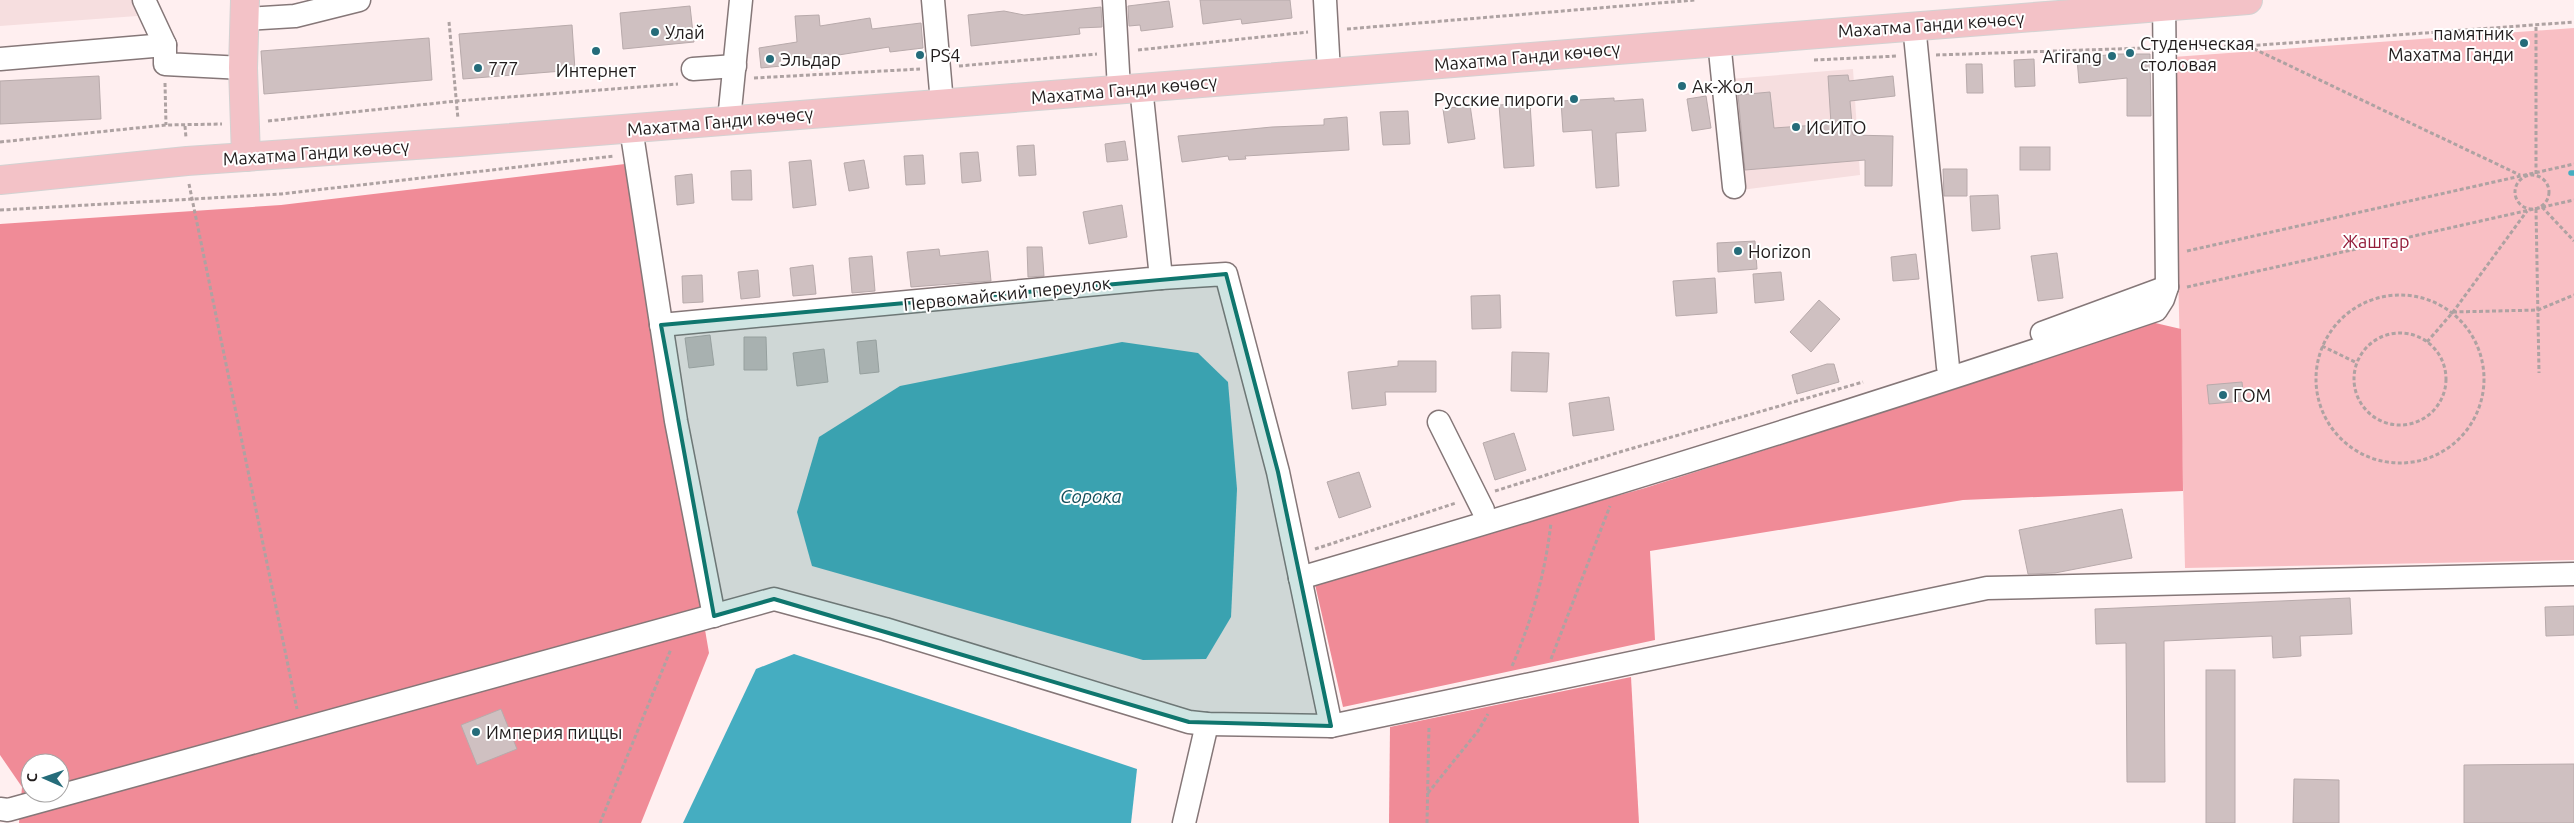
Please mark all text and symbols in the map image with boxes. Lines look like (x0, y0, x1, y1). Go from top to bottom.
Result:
street label: Махатма Ганди көчөсү (1837, 7, 2025, 40)
place label: Улай (665, 22, 705, 42)
place label: памятник Махатма Ганди (2388, 23, 2514, 64)
marker: Улай (649, 26, 661, 38)
place label: Студенческая столовая (2140, 33, 2254, 74)
marker: памятник Махатма Ганди (2518, 37, 2530, 49)
street label: Махатма Ганди көчөсү (1433, 38, 1621, 74)
marker: Интернет (590, 45, 602, 57)
place label: PS4 (930, 45, 960, 65)
place label: Arirang (2042, 46, 2102, 66)
marker: Студенческая столовая (2124, 47, 2136, 59)
place label: Эльдар (780, 49, 841, 69)
marker: PS4 (914, 49, 926, 61)
marker: Arirang (2106, 50, 2118, 62)
marker: Эльдар (764, 53, 776, 65)
place label: 777 (488, 58, 518, 78)
place label: Интернет (556, 60, 636, 80)
marker: 777 (472, 62, 484, 74)
street label: Махатма Ганди көчөсү (1030, 71, 1218, 107)
place label: Ак-Жол (1692, 76, 1754, 96)
marker: Ак-Жол (1676, 80, 1688, 92)
place label: Русские пироги (1434, 89, 1564, 109)
marker: Русские пироги (1568, 93, 1580, 105)
street label: Махатма Ганди көчөсү (626, 103, 814, 139)
place label: ИСИТО (1806, 117, 1866, 137)
marker: ИСИТО (1790, 121, 1802, 133)
street label: Махатма Ганди көчөсү (222, 135, 410, 168)
park label: Жаштар (2342, 231, 2410, 251)
place label: Horizon (1748, 241, 1811, 261)
marker: Horizon (1732, 245, 1744, 257)
street label: Первомайский переулок (902, 272, 1112, 314)
place label: ГОМ (2233, 385, 2271, 405)
marker: ГОМ (2217, 389, 2229, 401)
water label: Сорока (1060, 485, 1122, 507)
place label: Империя пиццы (486, 722, 623, 742)
marker: Империя пиццы (470, 726, 482, 738)
north arrow (20, 753, 70, 803)
text: С (24, 773, 40, 782)

